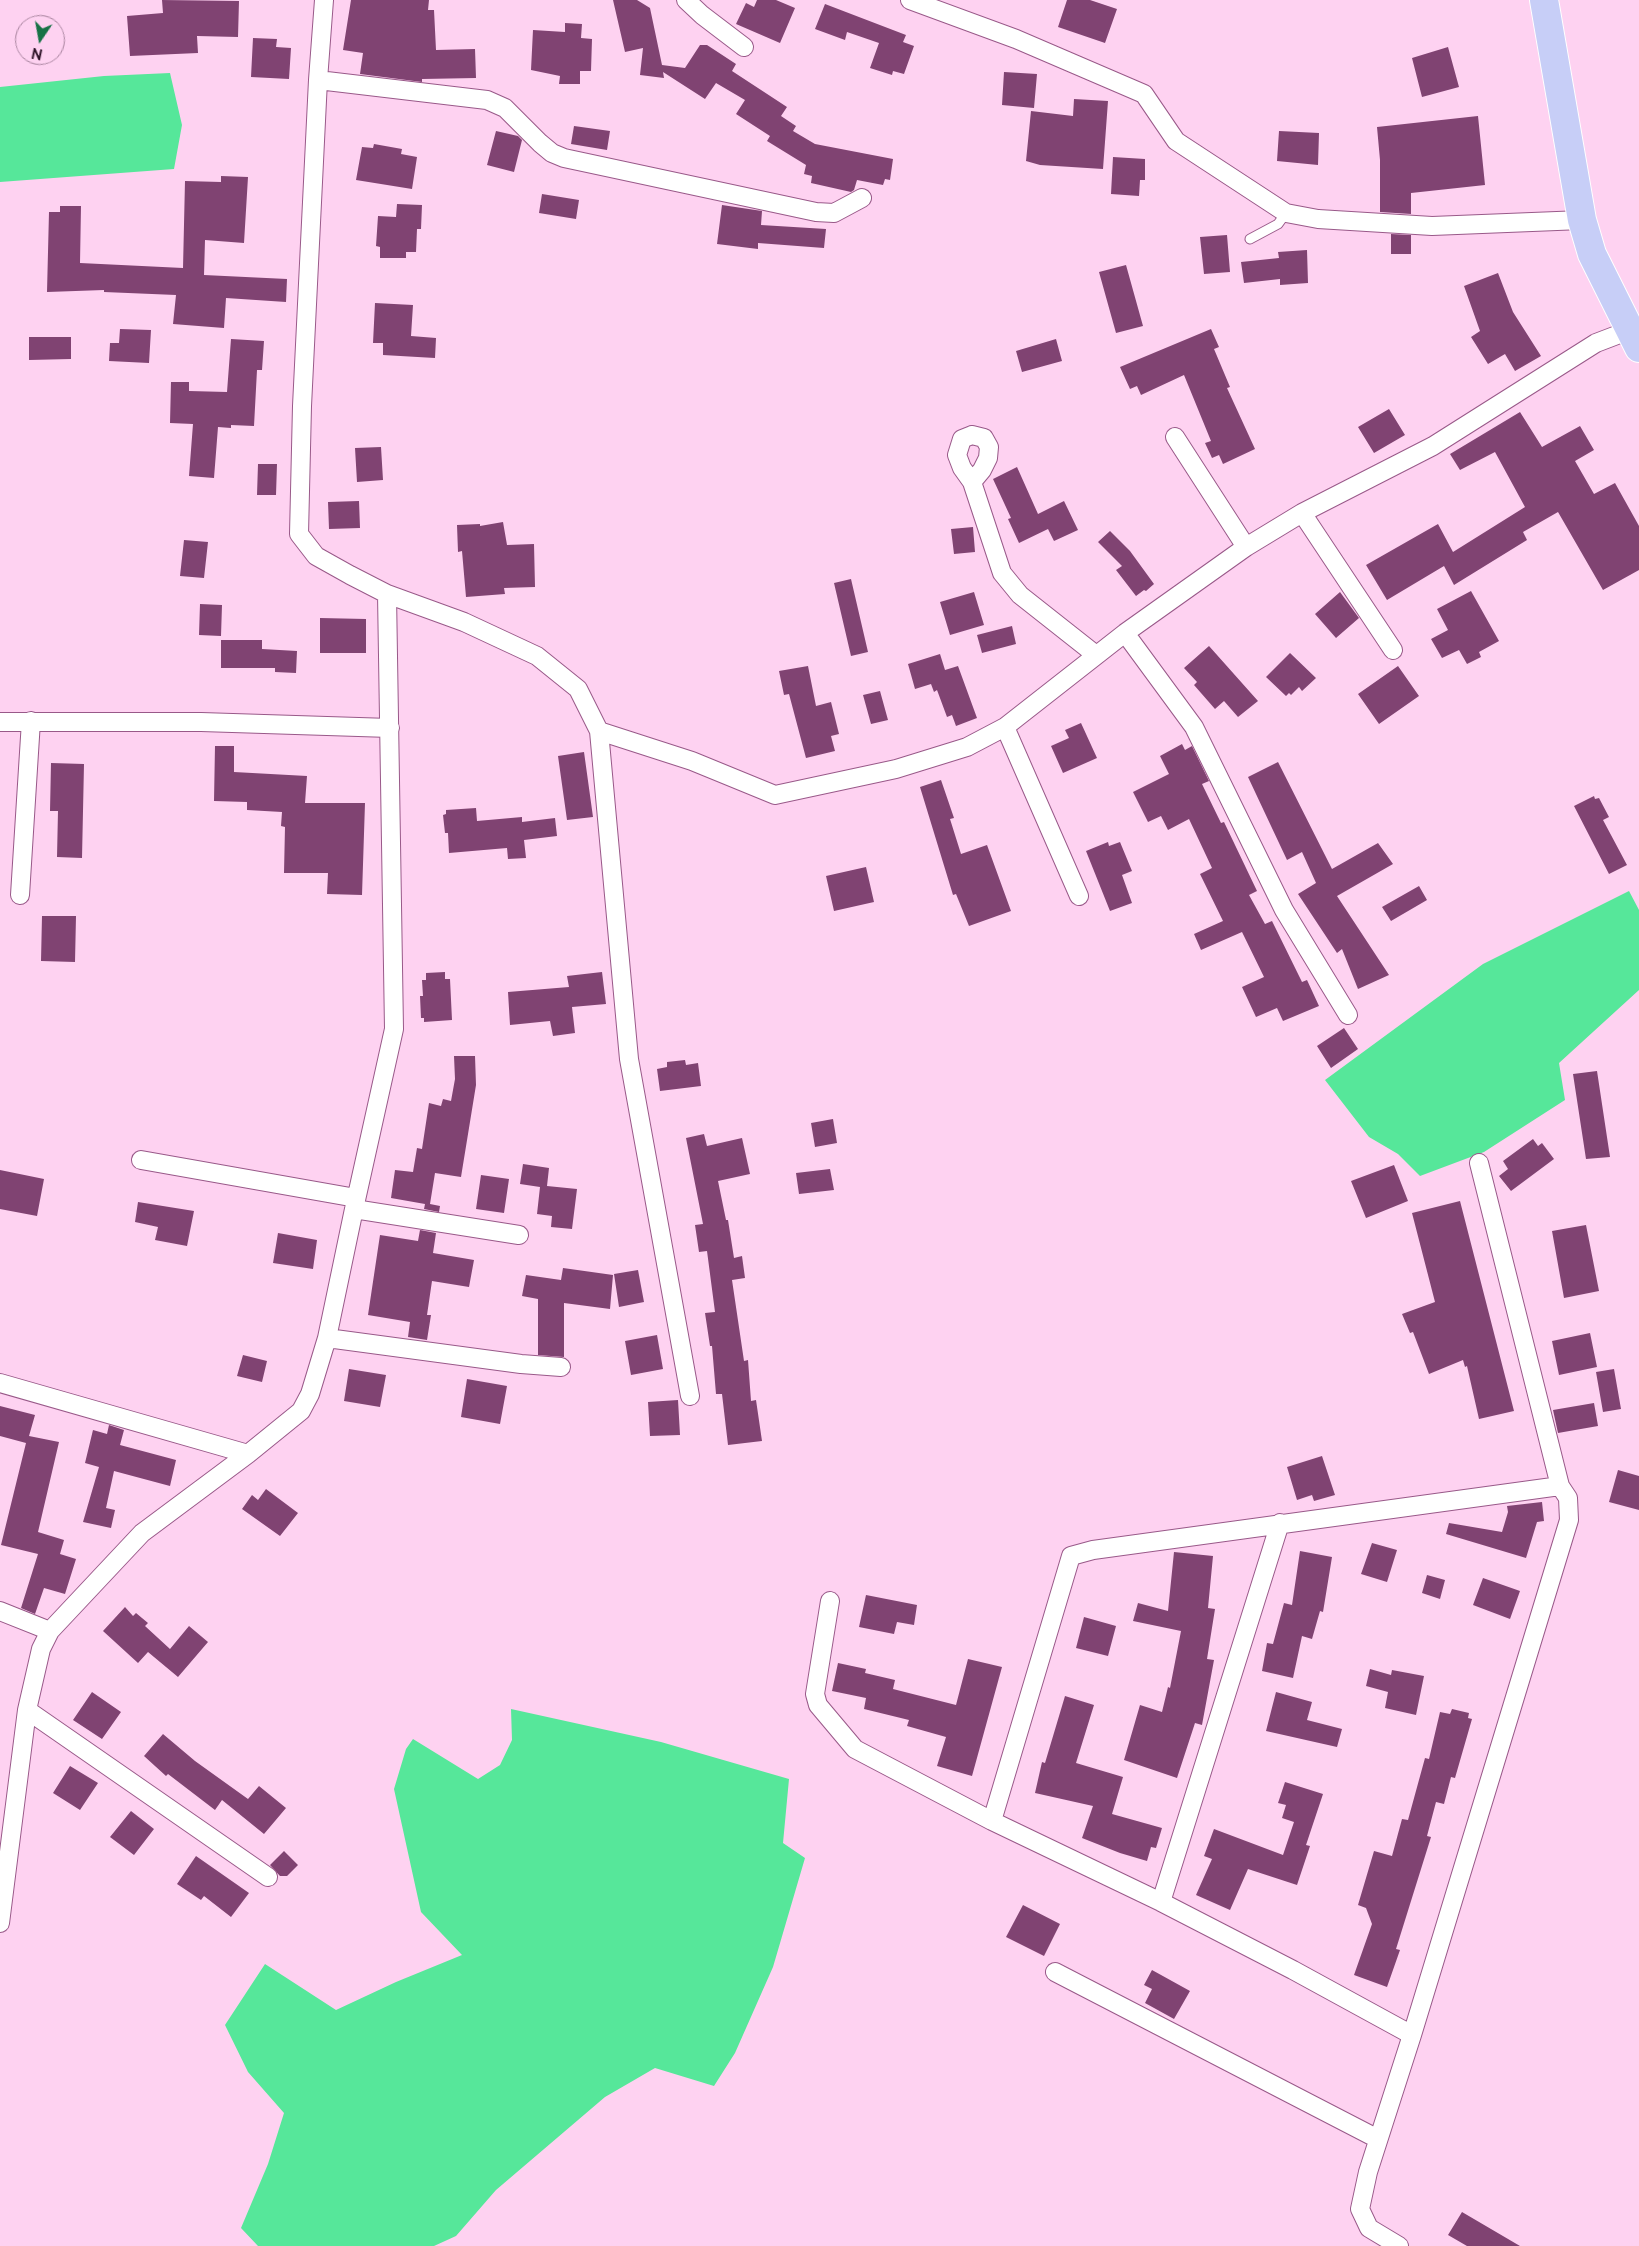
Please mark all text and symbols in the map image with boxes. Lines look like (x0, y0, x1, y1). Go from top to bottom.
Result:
north arrow (15, 15, 65, 65)
text: N (30, 45, 44, 63)

